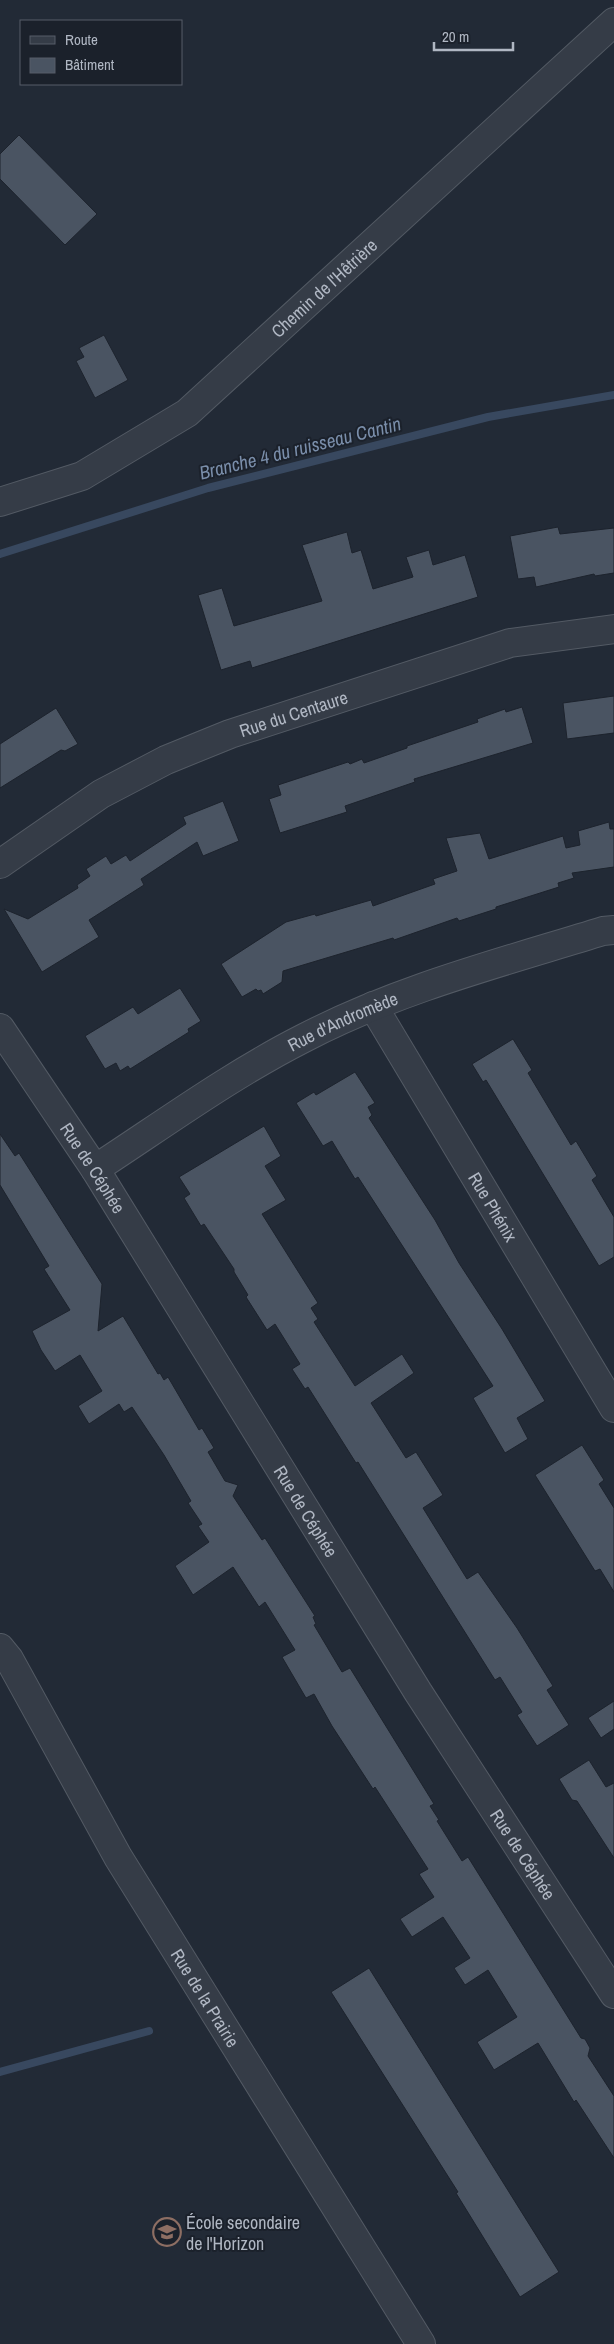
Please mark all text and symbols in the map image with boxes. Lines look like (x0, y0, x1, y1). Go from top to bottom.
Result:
legend (20, 20, 182, 85)
scale bar (434, 20, 513, 52)
text: 20 m (442, 26, 469, 47)
text: Route (65, 29, 98, 50)
text: Bâtiment (65, 54, 115, 75)
street label: Chemin de l'Hêtrière (265, 233, 382, 343)
water label: Branche 4 du ruisseau Cantin (196, 410, 404, 486)
street label: Rue du Centaure (236, 684, 351, 743)
street label: Rue d'Andromède (283, 985, 401, 1057)
street label: Rue de Céphée (55, 1117, 132, 1218)
street label: Rue Phénix (463, 1167, 524, 1247)
street label: Rue de Céphée (268, 1460, 344, 1562)
street label: Rue de Céphée (485, 1804, 562, 1904)
street label: Rue de la Prairie (165, 1944, 246, 2052)
place label: École secondaire de l'Horizon (186, 2210, 300, 2256)
school or university icon: École secondaire de l'Horizon (152, 2217, 182, 2247)

